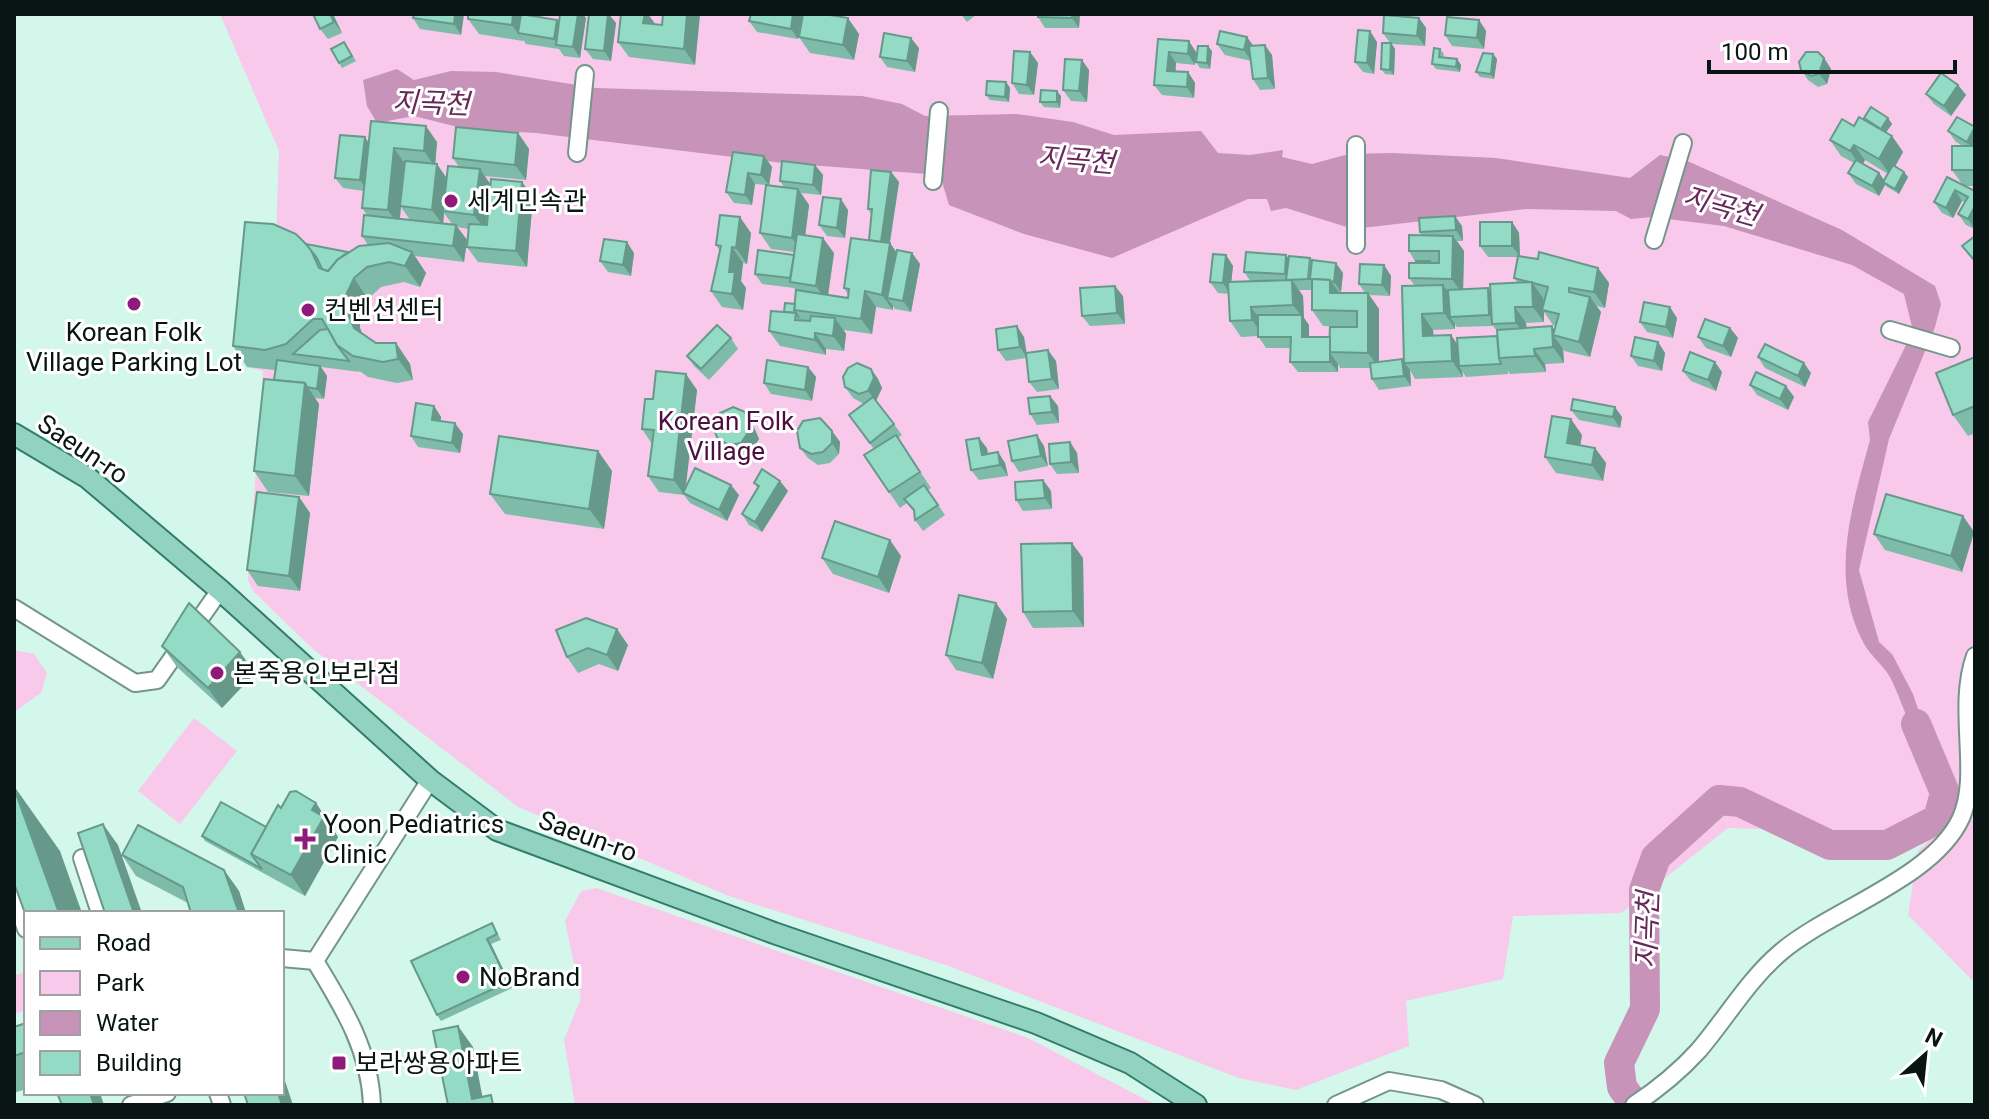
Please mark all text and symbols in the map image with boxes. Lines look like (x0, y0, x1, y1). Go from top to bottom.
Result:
scale bar (1709, 24, 1955, 74)
text: 100 m (1721, 38, 1788, 66)
water label: 지곡천 (392, 85, 473, 121)
water label: 지곡천 (1036, 140, 1119, 180)
water label: 지곡천 (1679, 179, 1766, 233)
place label: 세계민속관 (467, 186, 587, 216)
marker: 세계민속관 (442, 192, 460, 210)
marker: Korean Folk Village Parking Lot (125, 295, 143, 313)
place label: 컨벤션센터 (324, 295, 444, 325)
marker: 컨벤션센터 (299, 301, 317, 319)
place label: Korean Folk Village Parking Lot (26, 317, 242, 377)
park label: Korean Folk Village (658, 406, 795, 466)
street label: Saeun-ro (32, 408, 134, 490)
place label: 본죽용인보라점 (233, 658, 400, 688)
marker: 본죽용인보라점 (208, 664, 226, 682)
street label: Saeun-ro (535, 804, 641, 868)
place label: Yoon Pediatrics Clinic (323, 809, 504, 869)
marker: Yoon Pediatrics Clinic (294, 828, 316, 850)
water label: 지곡천 (1629, 888, 1665, 969)
legend (24, 911, 284, 1095)
text: Road (96, 929, 151, 957)
place label: NoBrand (479, 962, 580, 992)
marker: NoBrand (454, 968, 472, 986)
text: Park (96, 969, 145, 997)
text: Water (96, 1009, 159, 1037)
north arrow (1885, 1015, 1965, 1095)
text: N (1921, 1023, 1946, 1052)
place label: 보라쌍용아파트 (355, 1048, 522, 1078)
text: Building (96, 1049, 182, 1077)
marker: 보라쌍용아파트 (330, 1054, 348, 1072)

